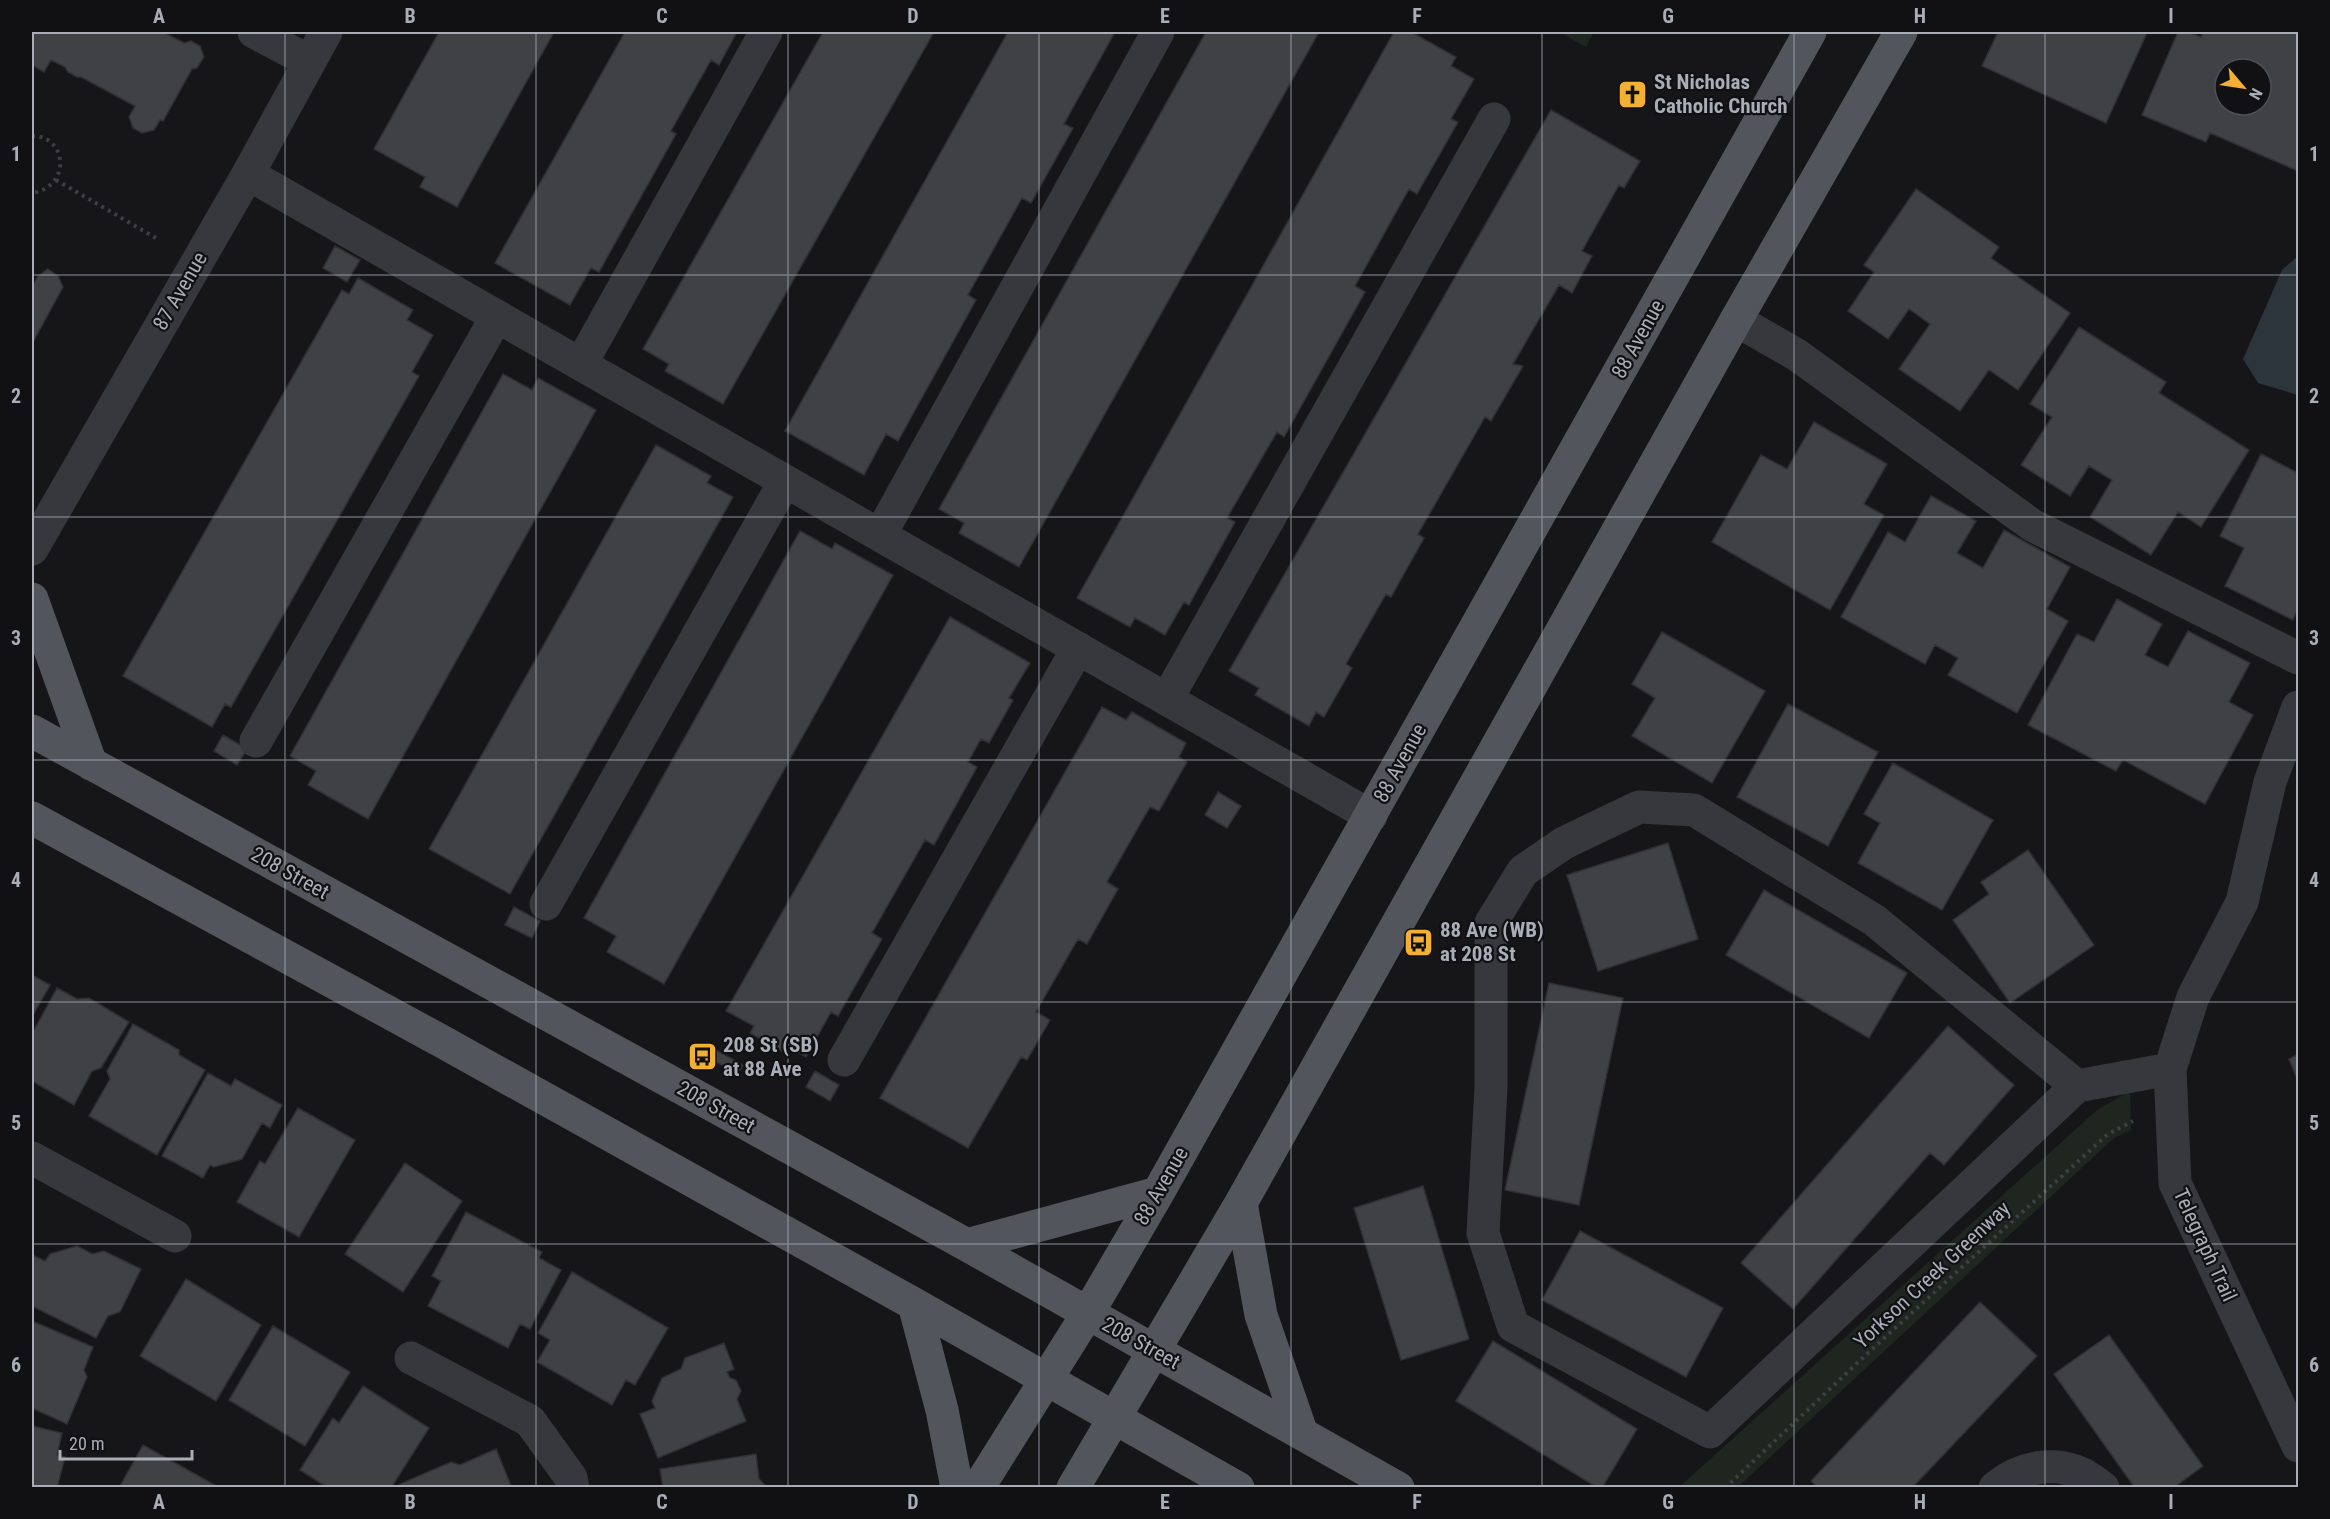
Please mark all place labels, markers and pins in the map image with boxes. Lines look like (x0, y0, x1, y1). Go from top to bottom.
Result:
place label: St Nicholas Catholic Church (1654, 70, 1788, 118)
church icon: St Nicholas Catholic Church (1617, 78, 1649, 110)
place label: 88 Ave (WB) at 208 St (1440, 918, 1544, 966)
bus stop icon: 88 Ave (WB) at 208 St (1403, 926, 1435, 958)
place label: 208 St (SB) at 88 Ave (723, 1033, 819, 1081)
bus stop icon: 208 St (SB) at 88 Ave (686, 1041, 718, 1073)

